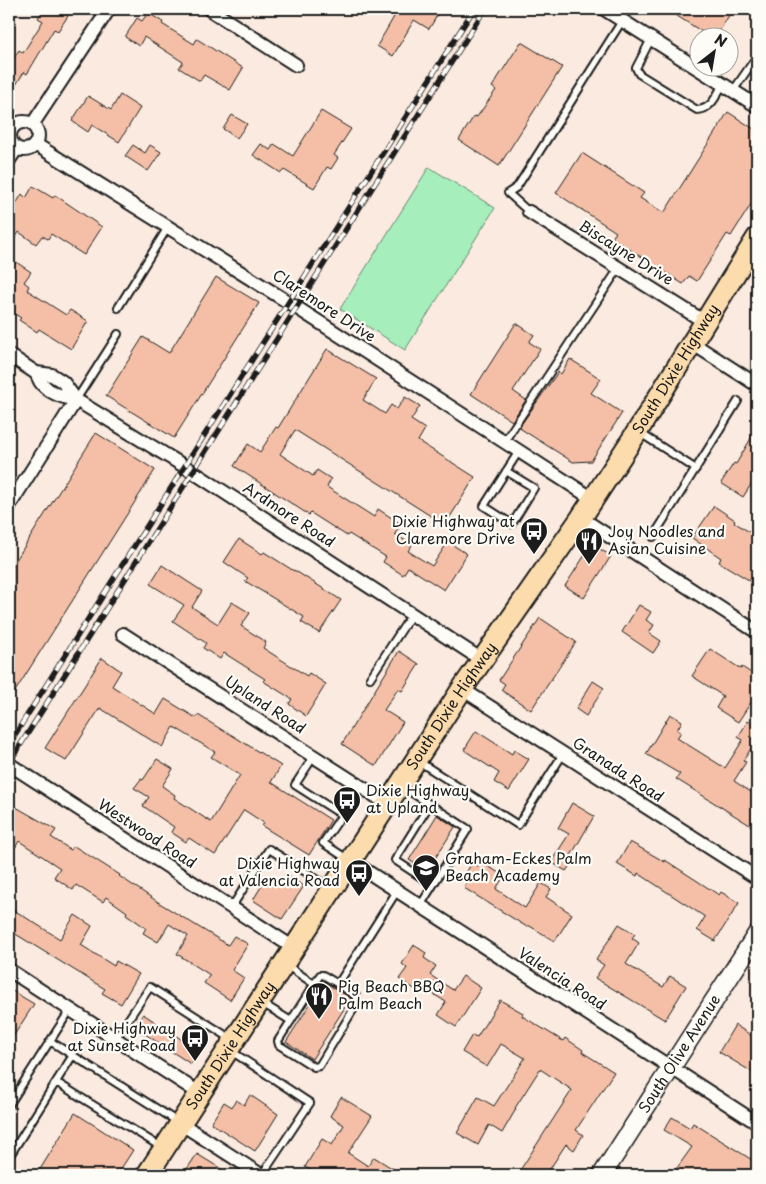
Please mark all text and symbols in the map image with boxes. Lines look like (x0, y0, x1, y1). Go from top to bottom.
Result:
north arrow (688, 28, 738, 78)
text: N (711, 29, 731, 52)
street label: Biscayne Drive (575, 213, 679, 290)
street label: Claremore Drive (269, 263, 381, 347)
street label: South Dixie Highway (626, 299, 724, 438)
street label: Ardmore Road (239, 475, 340, 552)
place label: Dixie Highway at Claremore Drive (392, 509, 515, 549)
bus stop icon: Dixie Highway at Claremore Drive (519, 516, 549, 555)
place label: Joy Noodles and Asian Cuisine (608, 519, 725, 559)
restaurant icon: Joy Noodles and Asian Cuisine (574, 526, 604, 565)
street label: South Dixie Highway (400, 637, 501, 774)
street label: Upland Road (221, 669, 311, 739)
street label: Granada Road (569, 730, 669, 807)
place label: Dixie Highway at Upland (366, 778, 469, 818)
bus stop icon: Dixie Highway at Upland (332, 785, 362, 824)
street label: Westwood Road (94, 792, 202, 873)
place label: Graham-Eckes Palm Beach Academy (445, 846, 592, 886)
place label: Dixie Highway at Valencia Road (219, 851, 340, 891)
school or university icon: Graham-Eckes Palm Beach Academy (411, 853, 441, 892)
bus stop icon: Dixie Highway at Valencia Road (344, 858, 374, 897)
street label: Valencia Road (514, 941, 611, 1015)
place label: Pig Beach BBQ Palm Beach (338, 974, 444, 1014)
street label: South Dixie Highway (179, 976, 280, 1114)
restaurant icon: Pig Beach BBQ Palm Beach (304, 981, 334, 1020)
street label: South Olive Avenue (632, 989, 725, 1117)
place label: Dixie Highway at Sunset Road (68, 1016, 176, 1056)
bus stop icon: Dixie Highway at Sunset Road (180, 1023, 210, 1062)

